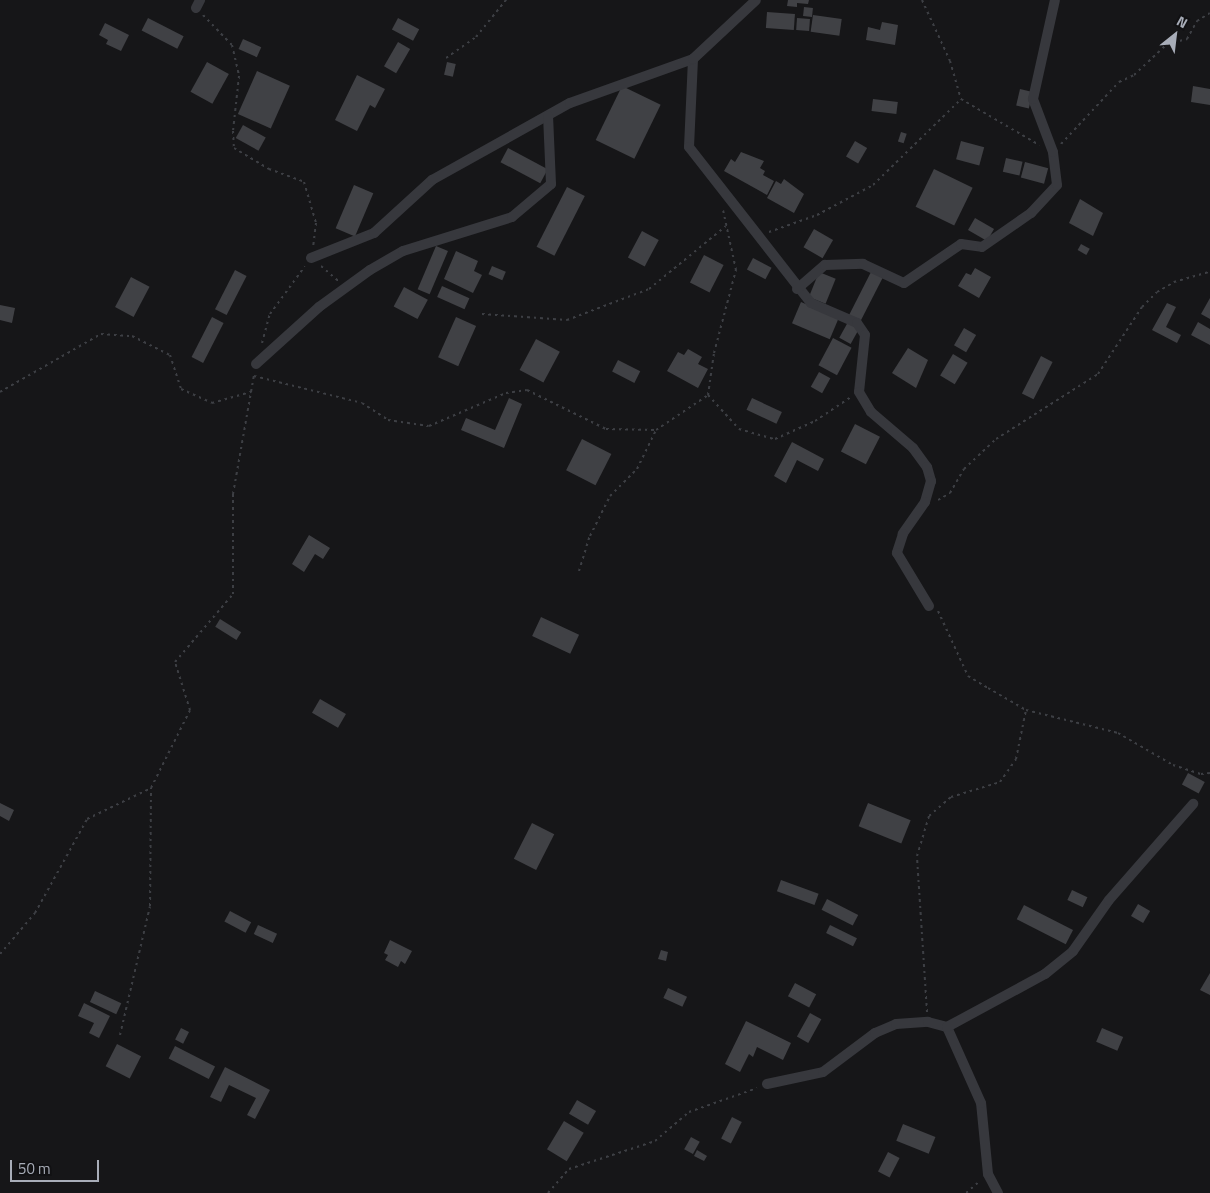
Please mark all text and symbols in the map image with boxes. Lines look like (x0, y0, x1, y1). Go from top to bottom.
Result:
north arrow (1150, 10, 1200, 60)
text: N (1173, 10, 1192, 33)
scale bar (12, 1150, 101, 1182)
text: 50 m (18, 1157, 51, 1180)

